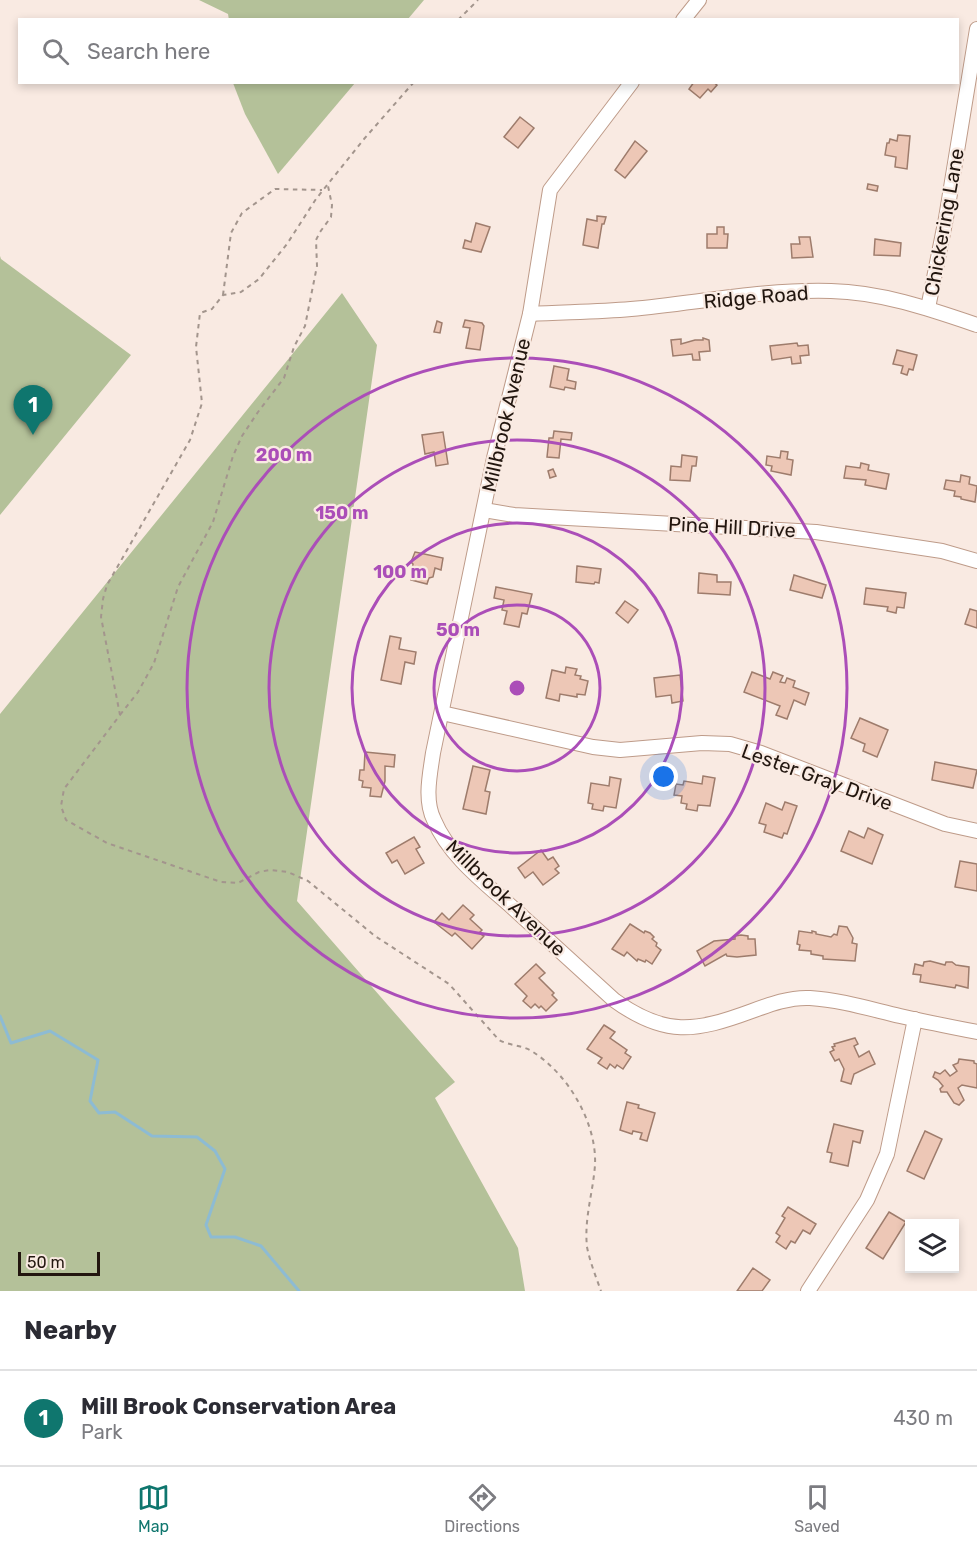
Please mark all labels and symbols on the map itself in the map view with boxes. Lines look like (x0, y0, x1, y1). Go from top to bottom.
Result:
street label: Chickering Lane (919, 146, 969, 298)
street label: Ridge Road (703, 280, 809, 314)
street label: Millbrook Avenue (477, 336, 535, 494)
pin: 1 (14, 386, 52, 435)
text: 200 m (256, 444, 312, 466)
text: 150 m (315, 502, 369, 524)
street label: Pine Hill Drive (668, 512, 796, 542)
text: 100 m (373, 561, 427, 583)
text: 50 m (436, 619, 480, 641)
centre of rings (507, 678, 527, 698)
street label: Lester Gray Drive (738, 739, 896, 815)
your location (649, 762, 678, 791)
street label: Millbrook Avenue (441, 835, 571, 961)
scale bar (18, 1249, 100, 1276)

